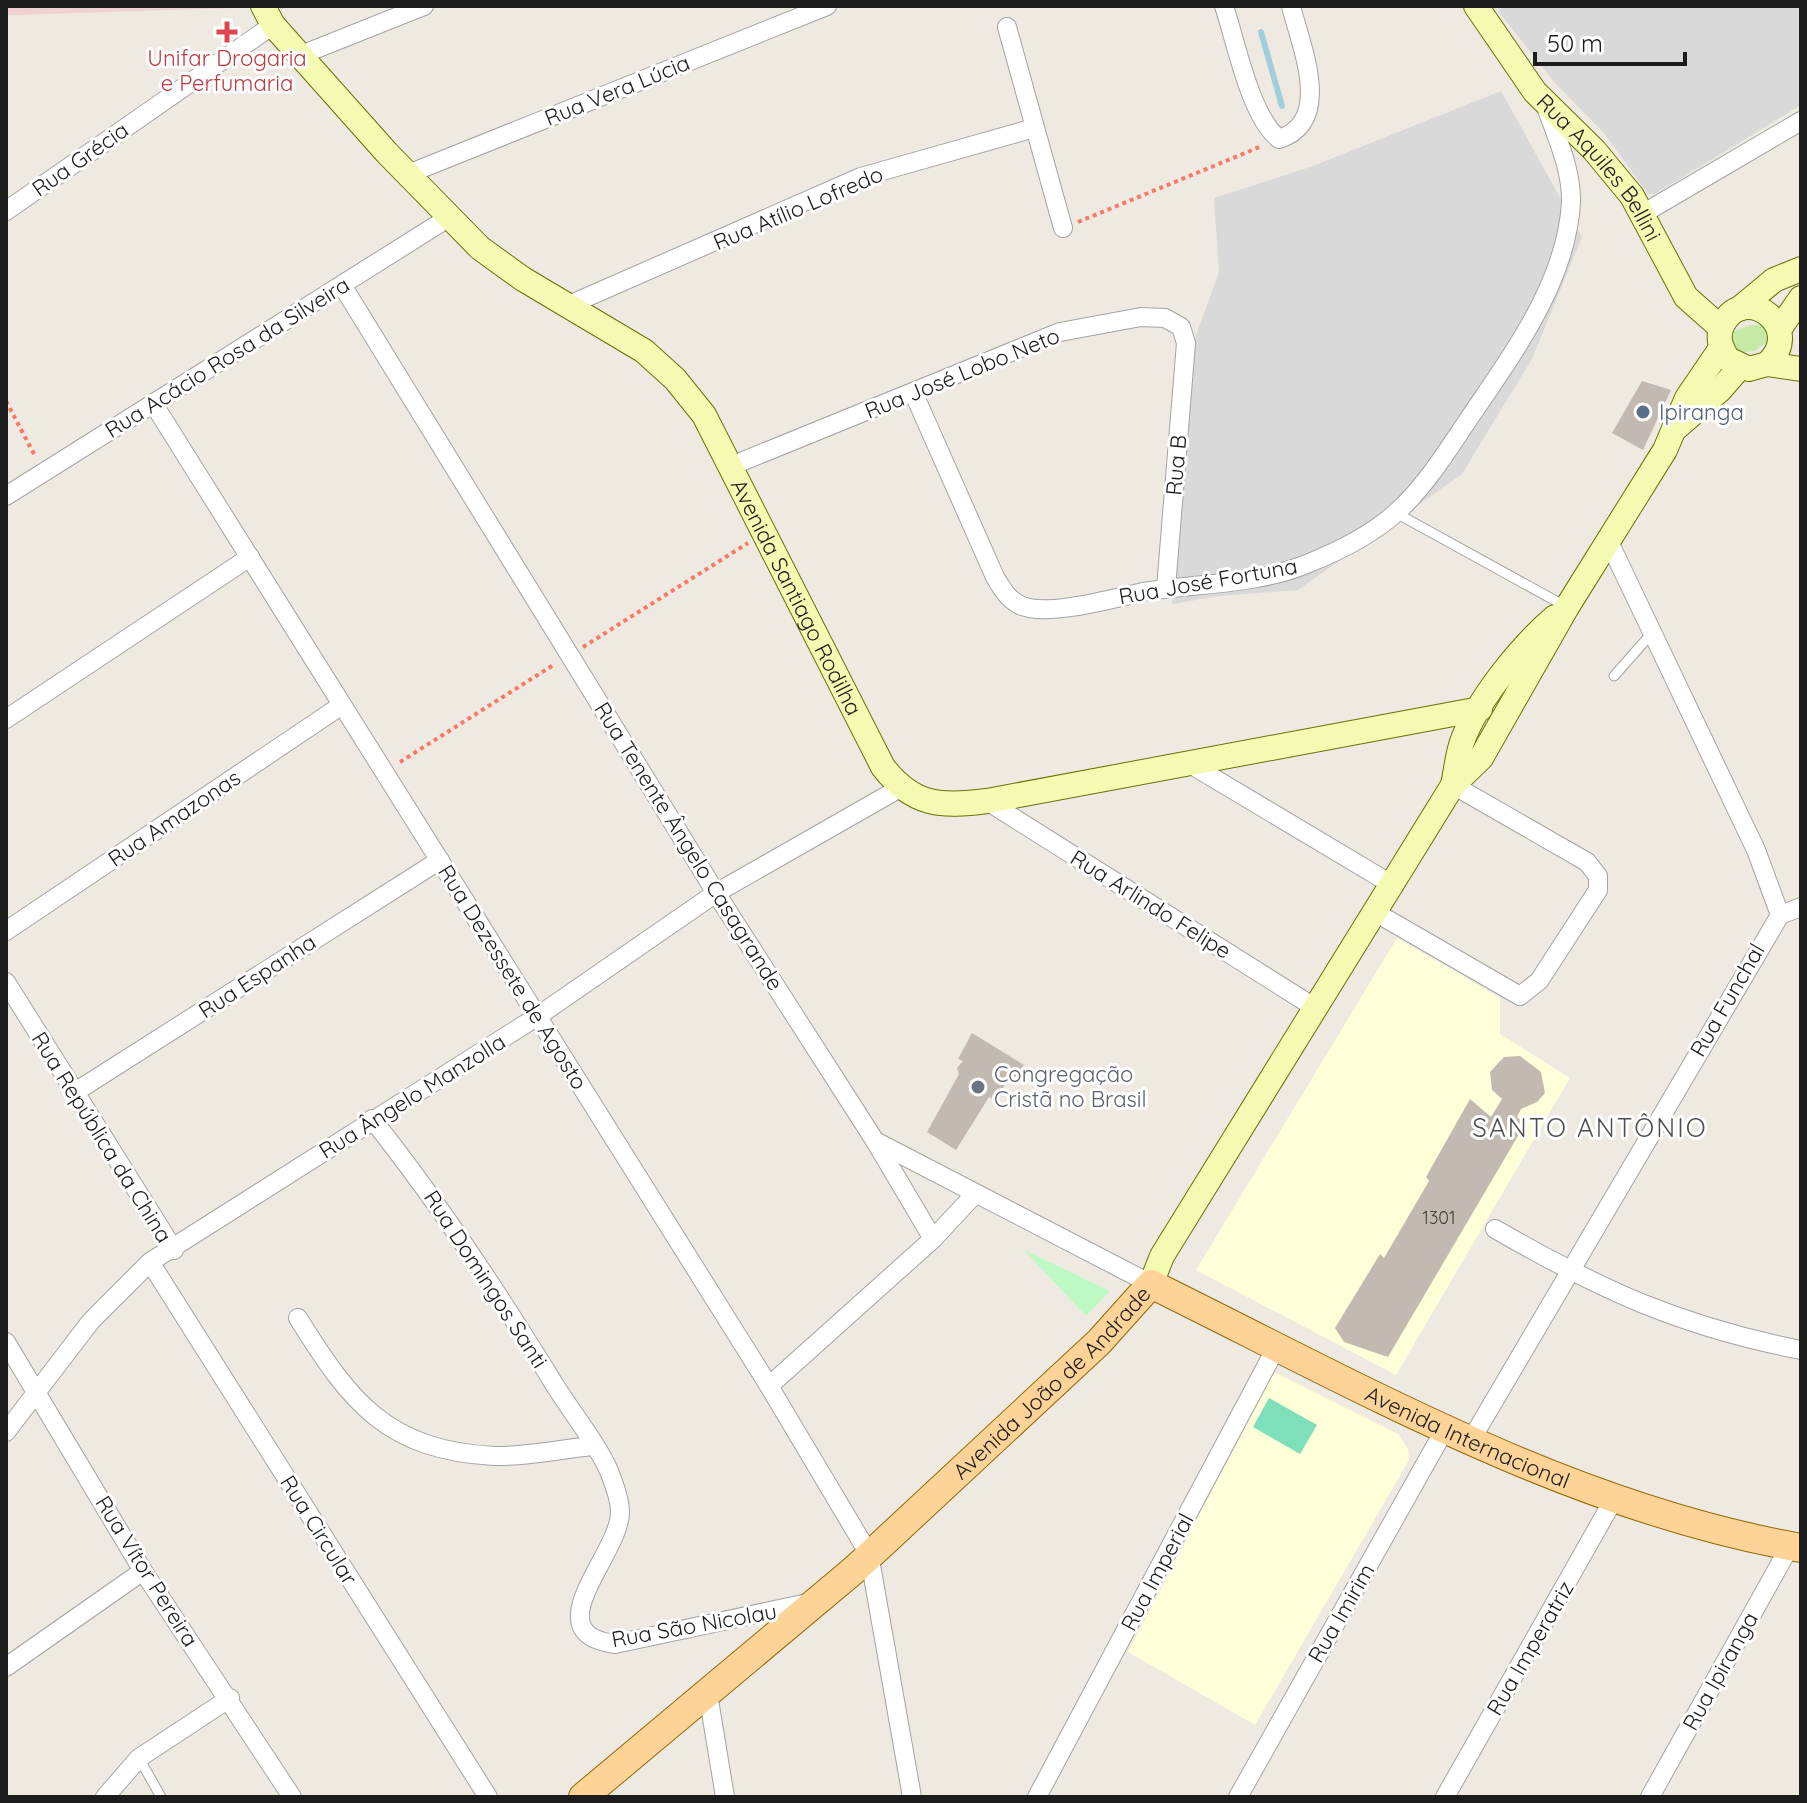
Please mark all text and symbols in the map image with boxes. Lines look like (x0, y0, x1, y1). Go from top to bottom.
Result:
scale bar (1535, 16, 1685, 66)
marker: Unifar Drogaria e Perfumaria (218, 23, 236, 41)
text: 50 m (1547, 28, 1603, 58)
place label: Unifar Drogaria e Perfumaria (147, 44, 307, 97)
street label: Rua Vera Lúcia (540, 48, 694, 132)
street label: Rua Aquiles Bellini (1531, 87, 1668, 246)
street label: Rua Grécia (26, 116, 134, 202)
street label: Rua Atílio Lofredo (709, 160, 887, 256)
street label: Rua Acácio Rosa da Silveira (100, 270, 354, 444)
street label: Rua José Lobo Neto (860, 321, 1064, 425)
place label: Ipiranga (1659, 398, 1744, 426)
marker: Ipiranga (1634, 403, 1652, 421)
street label: Rua B (1159, 434, 1193, 496)
street label: Avenida Santiago Rodilha (725, 474, 868, 720)
street label: Rua José Fortuna (1116, 552, 1300, 610)
street label: Rua Tenente Ângelo Casagrande (588, 696, 790, 996)
street label: Rua Amazonas (102, 763, 246, 873)
street label: Rua Arlindo Felipe (1065, 843, 1237, 965)
street label: Rua Dezessete de Agosto (432, 859, 594, 1095)
street label: Rua Espanha (193, 928, 321, 1024)
street label: Rua Funchal (1683, 938, 1771, 1062)
street label: Rua República da China (26, 1026, 178, 1248)
street label: Rua Ângelo Manzolla (314, 1027, 510, 1165)
place label: Congregação Cristã no Brasil (994, 1060, 1147, 1113)
marker: Congregação Cristã no Brasil (969, 1078, 987, 1096)
district label: SANTO ANTÔNIO (1472, 1111, 1708, 1144)
street label: Rua Domingos Santi (418, 1185, 554, 1373)
house number: 1301 (1422, 1206, 1456, 1229)
street label: Avenida João de Andrade (947, 1280, 1157, 1485)
street label: Avenida Internacional (1361, 1380, 1574, 1495)
street label: Rua Circular (274, 1470, 364, 1591)
street label: Rua Vítor Pereira (89, 1490, 205, 1652)
street label: Rua Imperial (1114, 1508, 1200, 1636)
street label: Rua Imirim (1301, 1558, 1381, 1668)
street label: Rua Imperatriz (1480, 1576, 1580, 1720)
street label: Rua São Nicolau (609, 1597, 779, 1653)
street label: Rua Ipiranga (1676, 1607, 1764, 1735)

